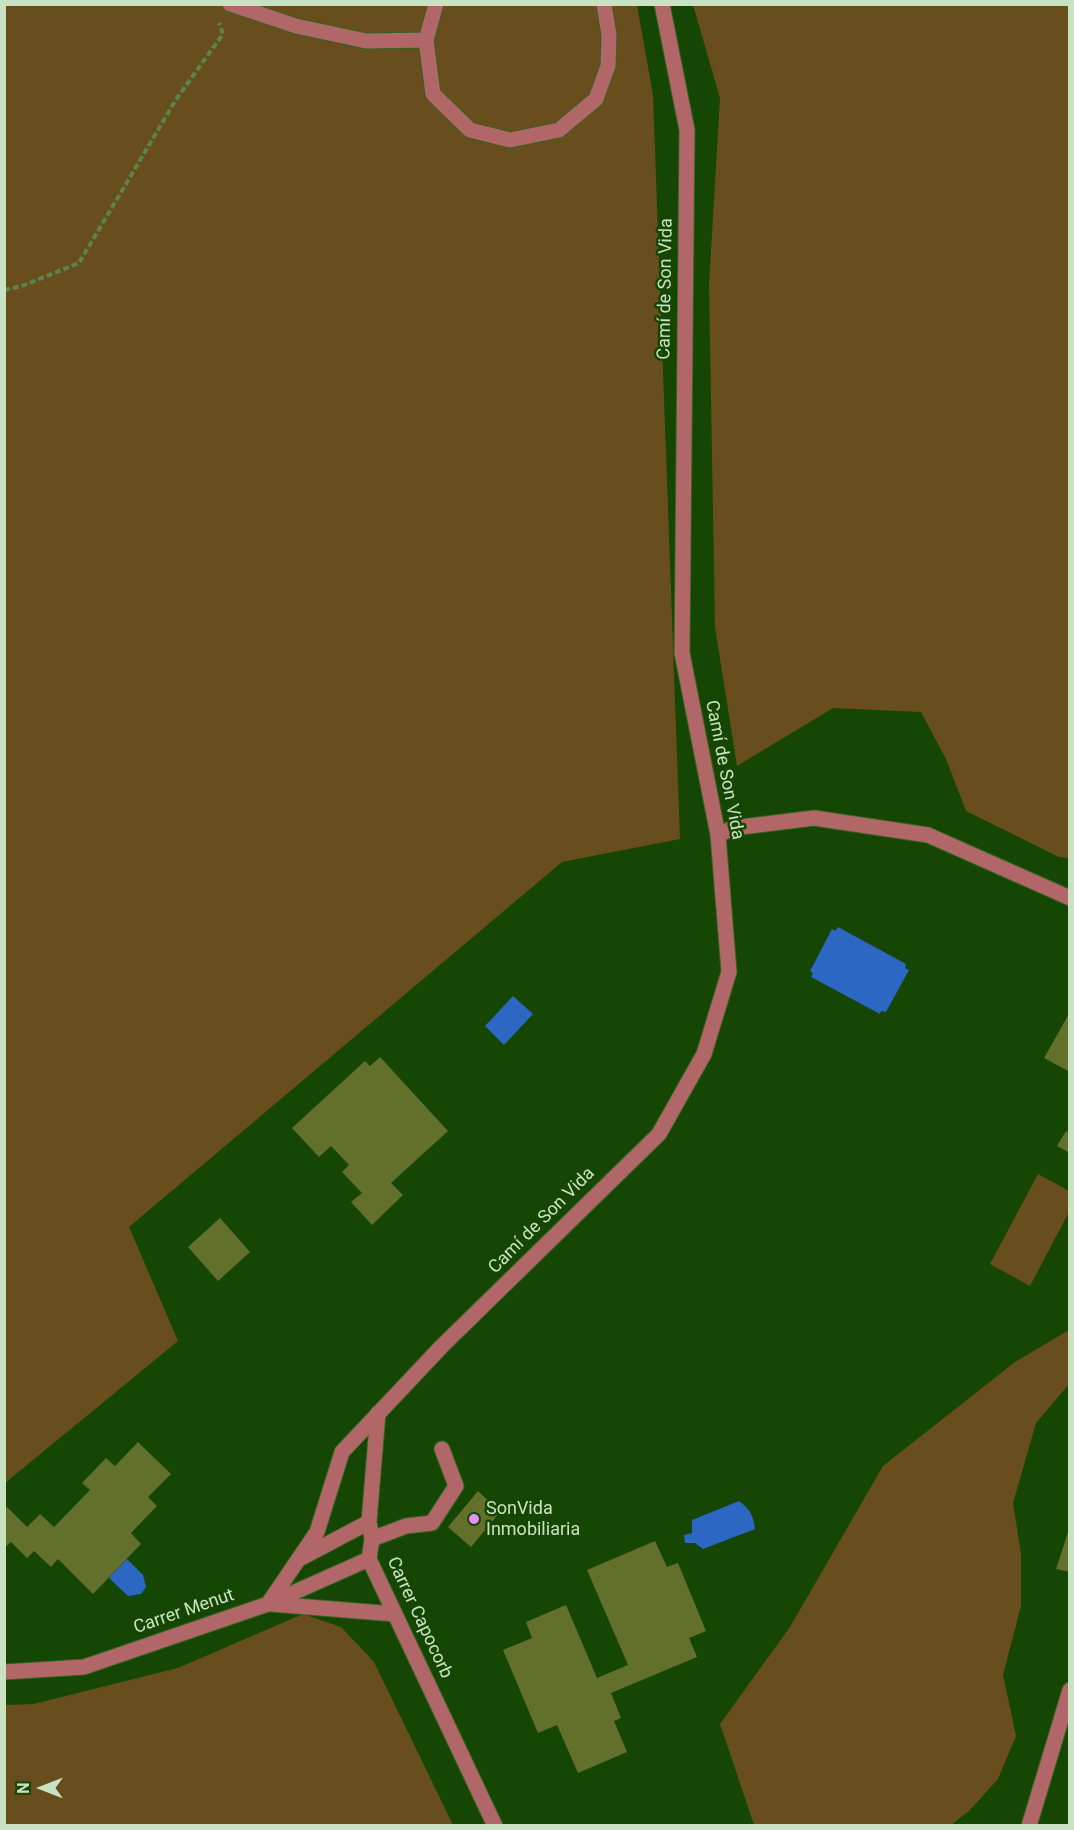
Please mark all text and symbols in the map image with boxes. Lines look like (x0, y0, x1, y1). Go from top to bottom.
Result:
street label: Camí de Son Vida (654, 218, 678, 360)
street label: Camí de Son Vida (700, 698, 748, 842)
street label: Camí de Son Vida (484, 1163, 600, 1279)
place label: SonVida Inmobiliaria (486, 1498, 580, 1540)
marker: SonVida Inmobiliaria (467, 1512, 481, 1526)
street label: Carrer Capocorb (381, 1554, 457, 1682)
street label: Carrer Menut (131, 1585, 237, 1639)
north arrow (12, 1758, 72, 1818)
text: N (14, 1782, 33, 1794)

